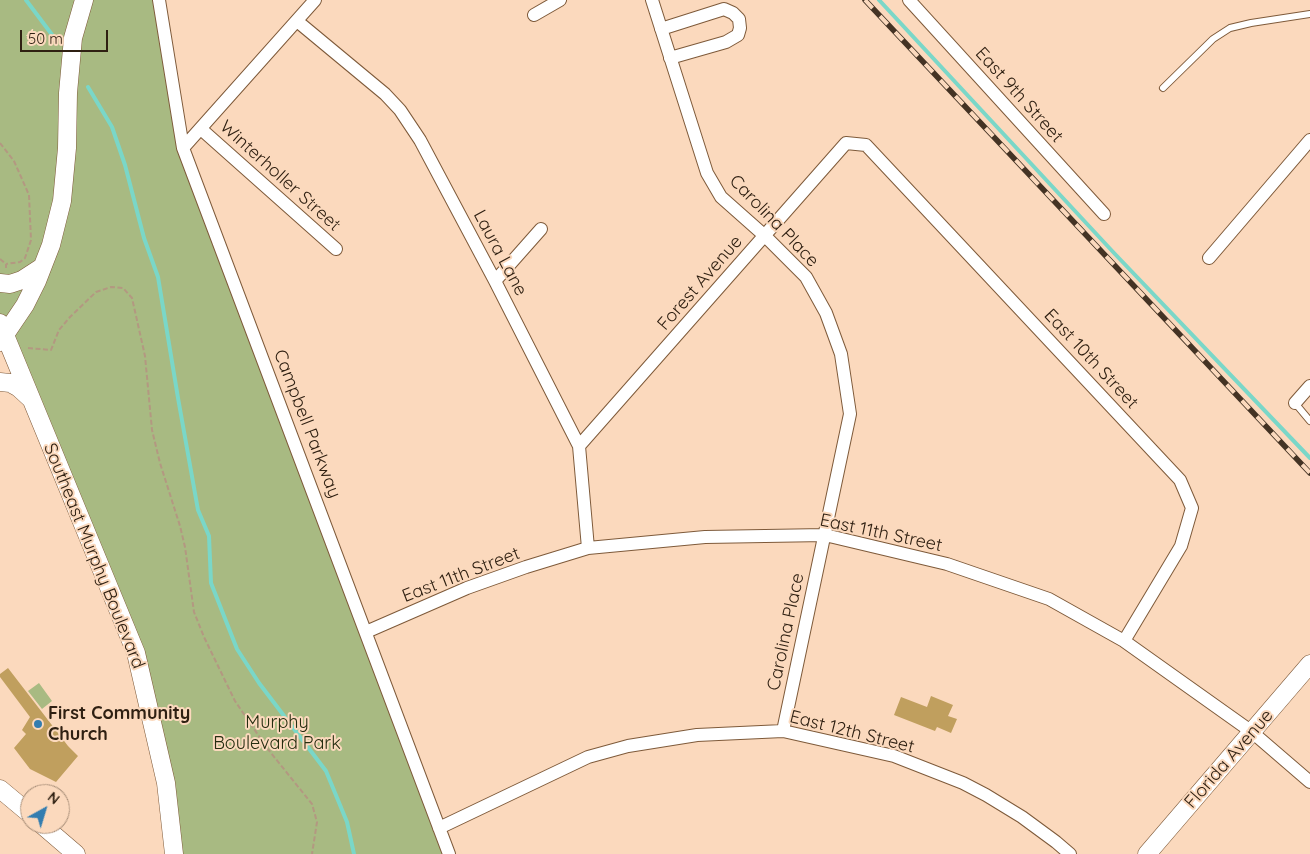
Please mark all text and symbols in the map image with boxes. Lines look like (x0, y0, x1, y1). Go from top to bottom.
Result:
scale bar (22, 20, 110, 52)
text: 50 m (28, 29, 63, 48)
street label: East 9th Street (970, 43, 1068, 147)
street label: Winterholler Street (215, 116, 345, 236)
street label: Carolina Place (725, 170, 823, 272)
street label: Laura Lane (468, 206, 532, 300)
street label: Forest Avenue (653, 231, 747, 335)
street label: East 10th Street (1039, 305, 1143, 413)
street label: Campbell Parkway (269, 347, 345, 501)
street label: Southeast Murphy Boulevard (39, 440, 149, 672)
street label: East 11th Street (818, 510, 944, 556)
street label: East 11th Street (399, 543, 523, 607)
street label: Carolina Place (763, 571, 809, 693)
place label: First Community Church (48, 703, 190, 746)
street label: Florida Avenue (1180, 705, 1278, 813)
street label: East 12th Street (787, 706, 917, 758)
park label: Murphy Boulevard Park (213, 712, 341, 754)
marker: First Community Church (32, 718, 44, 730)
north arrow (20, 784, 70, 834)
text: N (44, 788, 63, 808)

